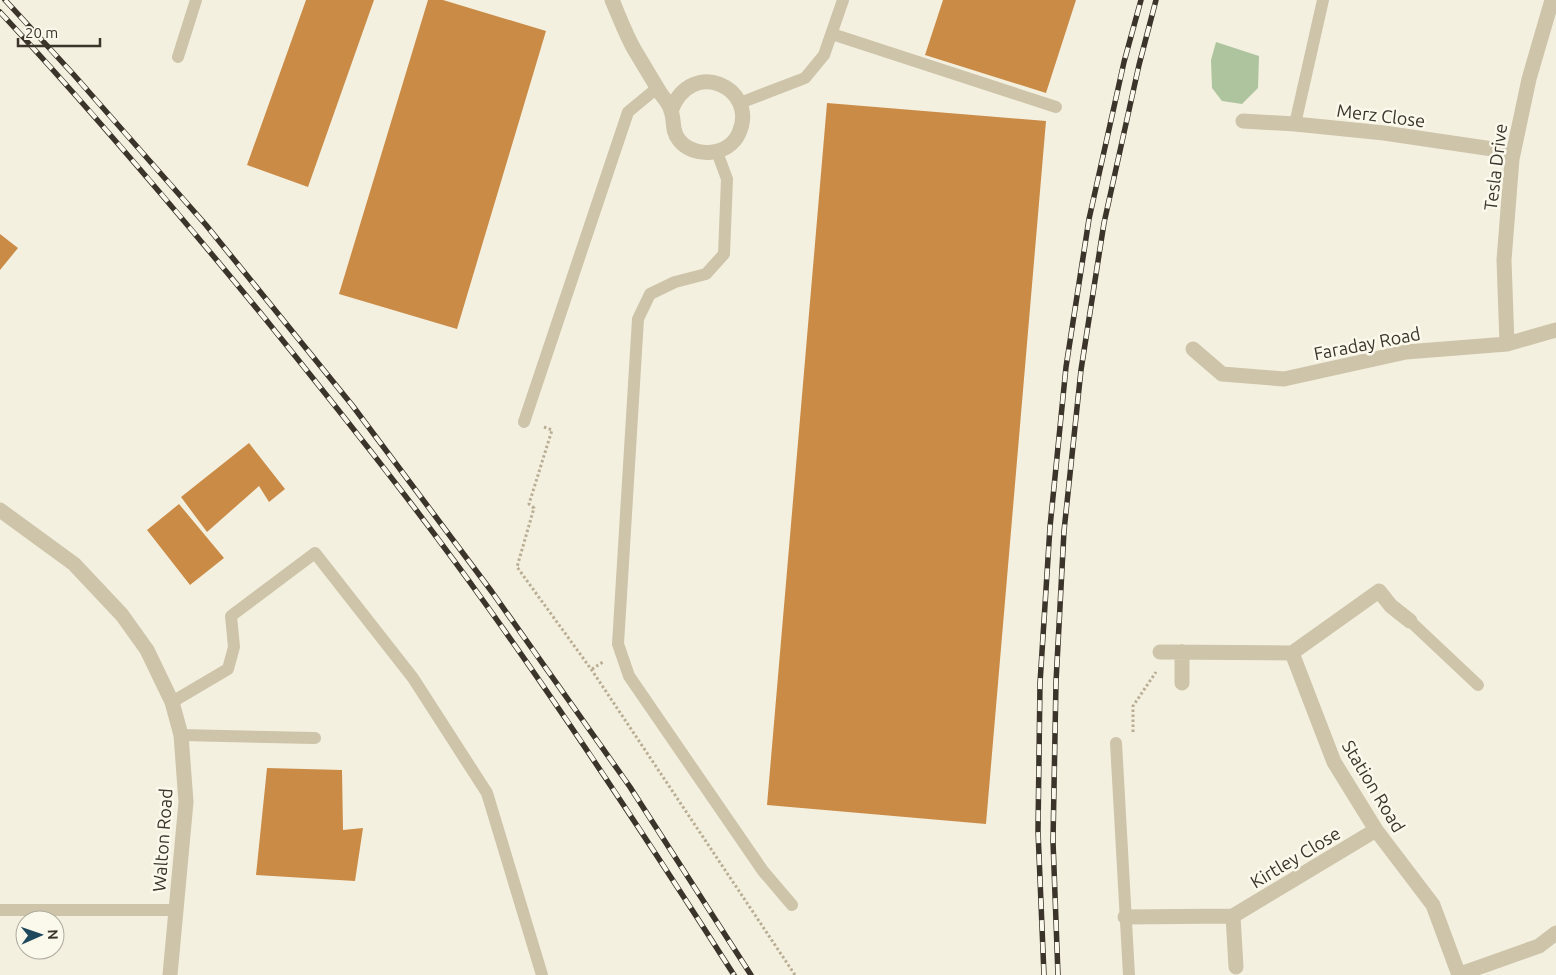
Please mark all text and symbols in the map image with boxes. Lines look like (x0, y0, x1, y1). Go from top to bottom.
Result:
scale bar (18, 15, 100, 47)
text: 20 m (25, 24, 58, 41)
street label: Merz Close (1336, 100, 1426, 130)
street label: Tesla Drive (1480, 122, 1510, 212)
street label: Faraday Road (1312, 323, 1422, 363)
street label: Station Road (1339, 736, 1409, 836)
street label: Walton Road (148, 788, 176, 892)
street label: Kirtley Close (1247, 822, 1343, 892)
north arrow (15, 910, 65, 960)
text: N (45, 929, 61, 940)

